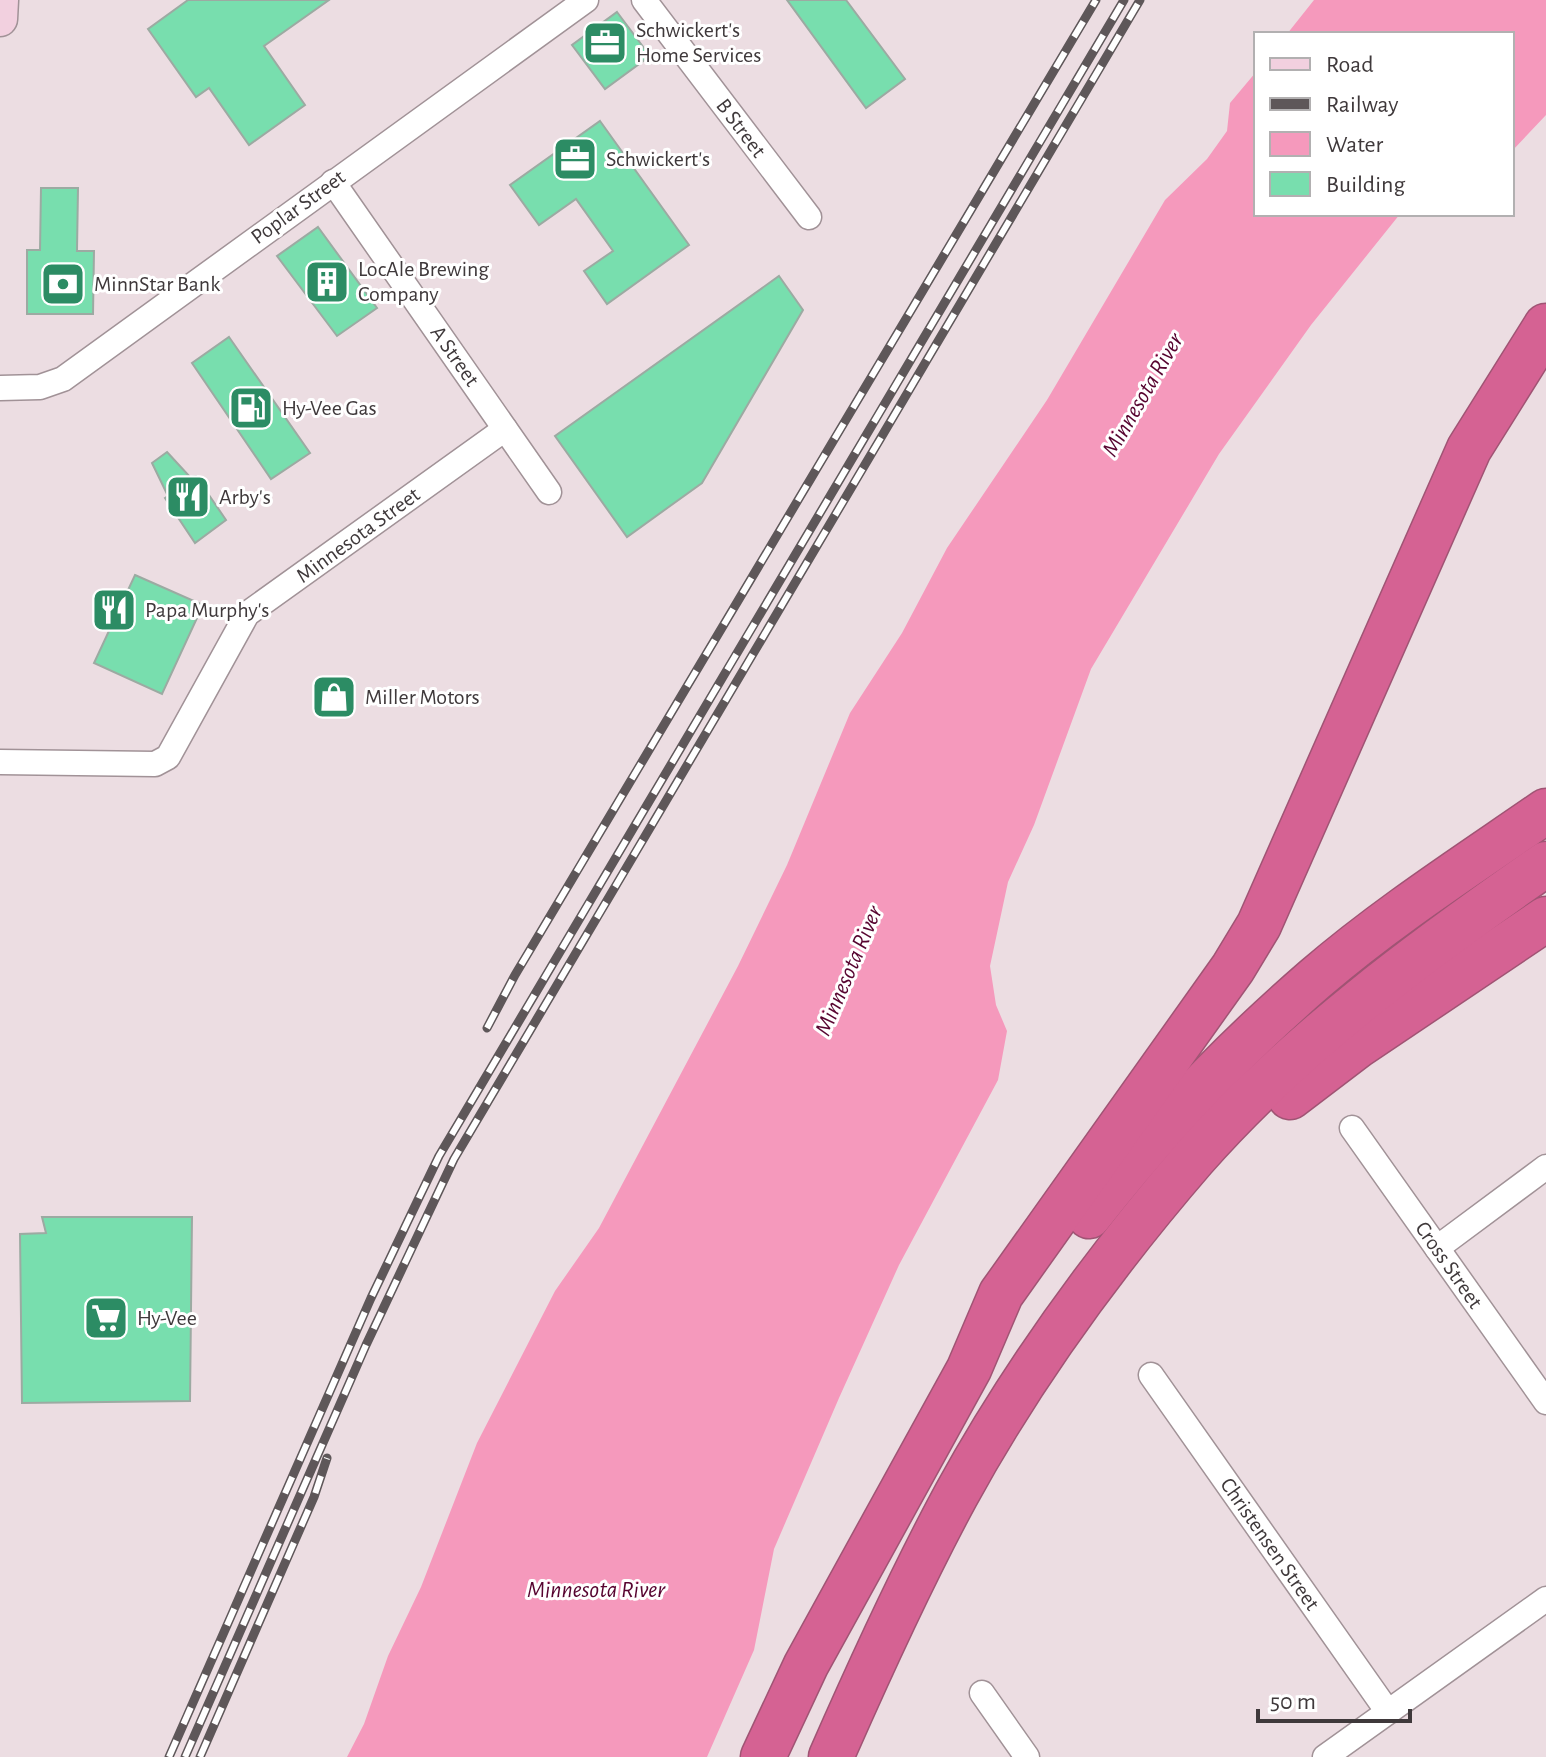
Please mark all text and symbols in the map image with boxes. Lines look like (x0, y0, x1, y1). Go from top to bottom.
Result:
office icon: Schwickert's Home Services (581, 19, 629, 67)
place label: Schwickert's Home Services (636, 19, 761, 66)
legend (1254, 32, 1514, 216)
text: Road (1326, 53, 1374, 77)
text: Railway (1326, 93, 1398, 117)
street label: B Street (712, 95, 770, 161)
text: Water (1326, 133, 1384, 157)
office icon: Schwickert's (551, 135, 599, 183)
place label: Schwickert's (606, 148, 710, 170)
street label: Poplar Street (247, 166, 349, 248)
text: Building (1326, 173, 1405, 197)
building icon: LocAle Brewing Company (303, 258, 351, 306)
place label: LocAle Brewing Company (358, 258, 489, 305)
bank icon: MinnStar Bank (39, 260, 87, 308)
place label: MinnStar Bank (94, 273, 220, 295)
street label: A Street (426, 322, 484, 390)
water label: Minnesota River (1098, 328, 1189, 461)
fuel station icon: Hy-Vee Gas (227, 384, 275, 432)
place label: Hy-Vee Gas (282, 397, 377, 419)
restaurant icon: Arby's (164, 473, 212, 521)
street label: Minnesota Street (292, 483, 424, 587)
place label: Arby's (219, 486, 271, 508)
restaurant icon: Papa Murphy's (90, 586, 138, 634)
place label: Papa Murphy's (145, 599, 269, 621)
shop icon: Miller Motors (310, 673, 358, 721)
place label: Miller Motors (365, 686, 480, 708)
water label: Minnesota River (811, 902, 888, 1039)
street label: Cross Street (1411, 1217, 1487, 1313)
supermarket icon: Hy-Vee (82, 1294, 130, 1342)
place label: Hy-Vee (137, 1307, 197, 1329)
street label: Christensen Street (1216, 1474, 1324, 1614)
water label: Minnesota River (527, 1578, 666, 1602)
scale bar (1258, 1673, 1410, 1723)
text: 50 m (1270, 1690, 1316, 1714)

